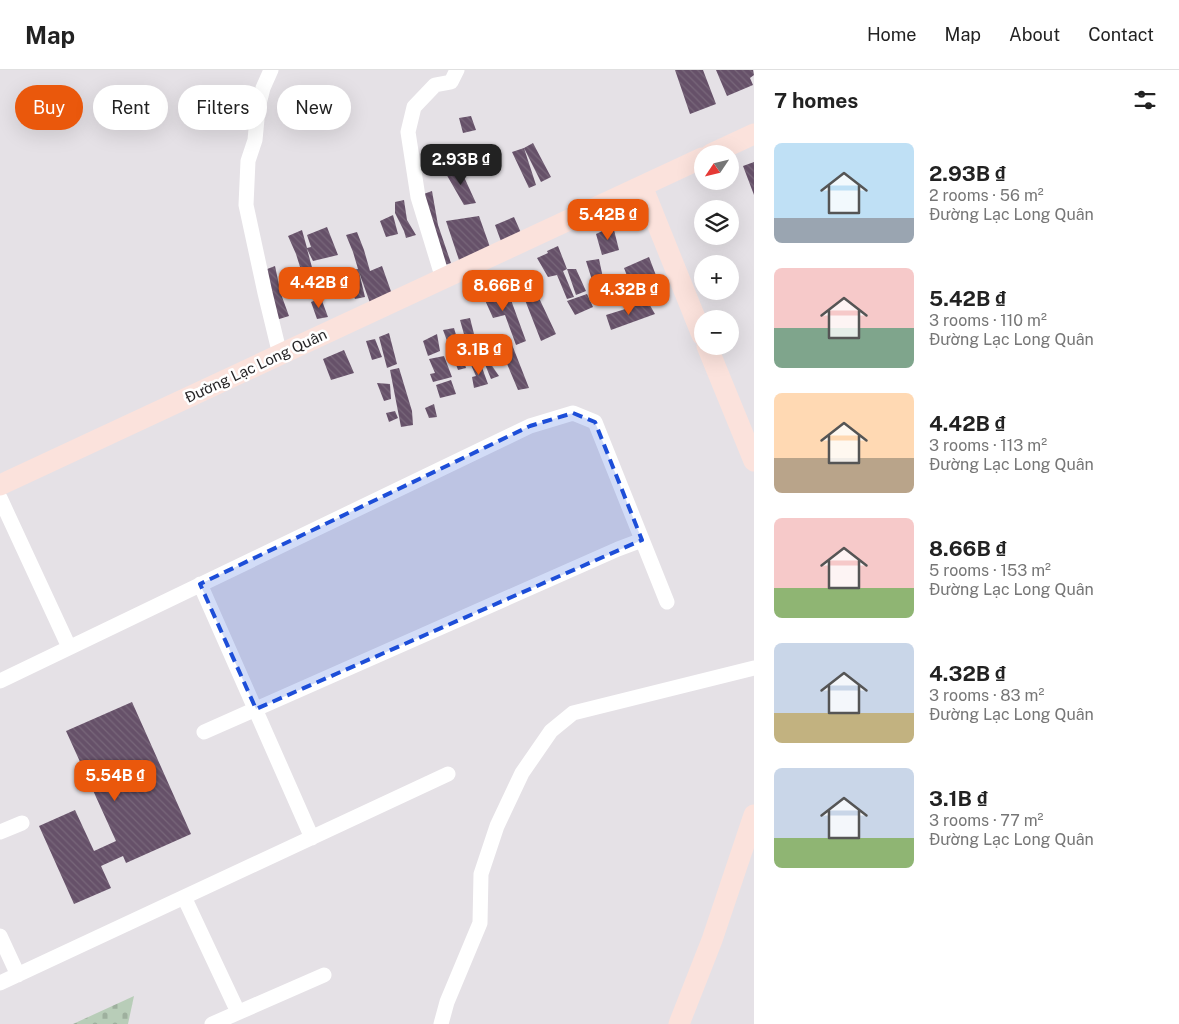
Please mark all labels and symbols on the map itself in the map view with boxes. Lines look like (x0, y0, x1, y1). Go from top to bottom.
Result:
pin: 2.93B ₫ (415, 144, 507, 186)
north arrow (694, 145, 739, 190)
pin: 5.42B ₫ (562, 198, 654, 241)
pin: 4.42B ₫ (273, 266, 365, 309)
pin: 8.66B ₫ (457, 270, 549, 312)
pin: 4.32B ₫ (583, 274, 675, 316)
street label: Đường Lạc Long Quân (182, 325, 329, 406)
pin: 3.1B ₫ (438, 334, 520, 376)
pin: 5.54B ₫ (69, 760, 161, 802)

